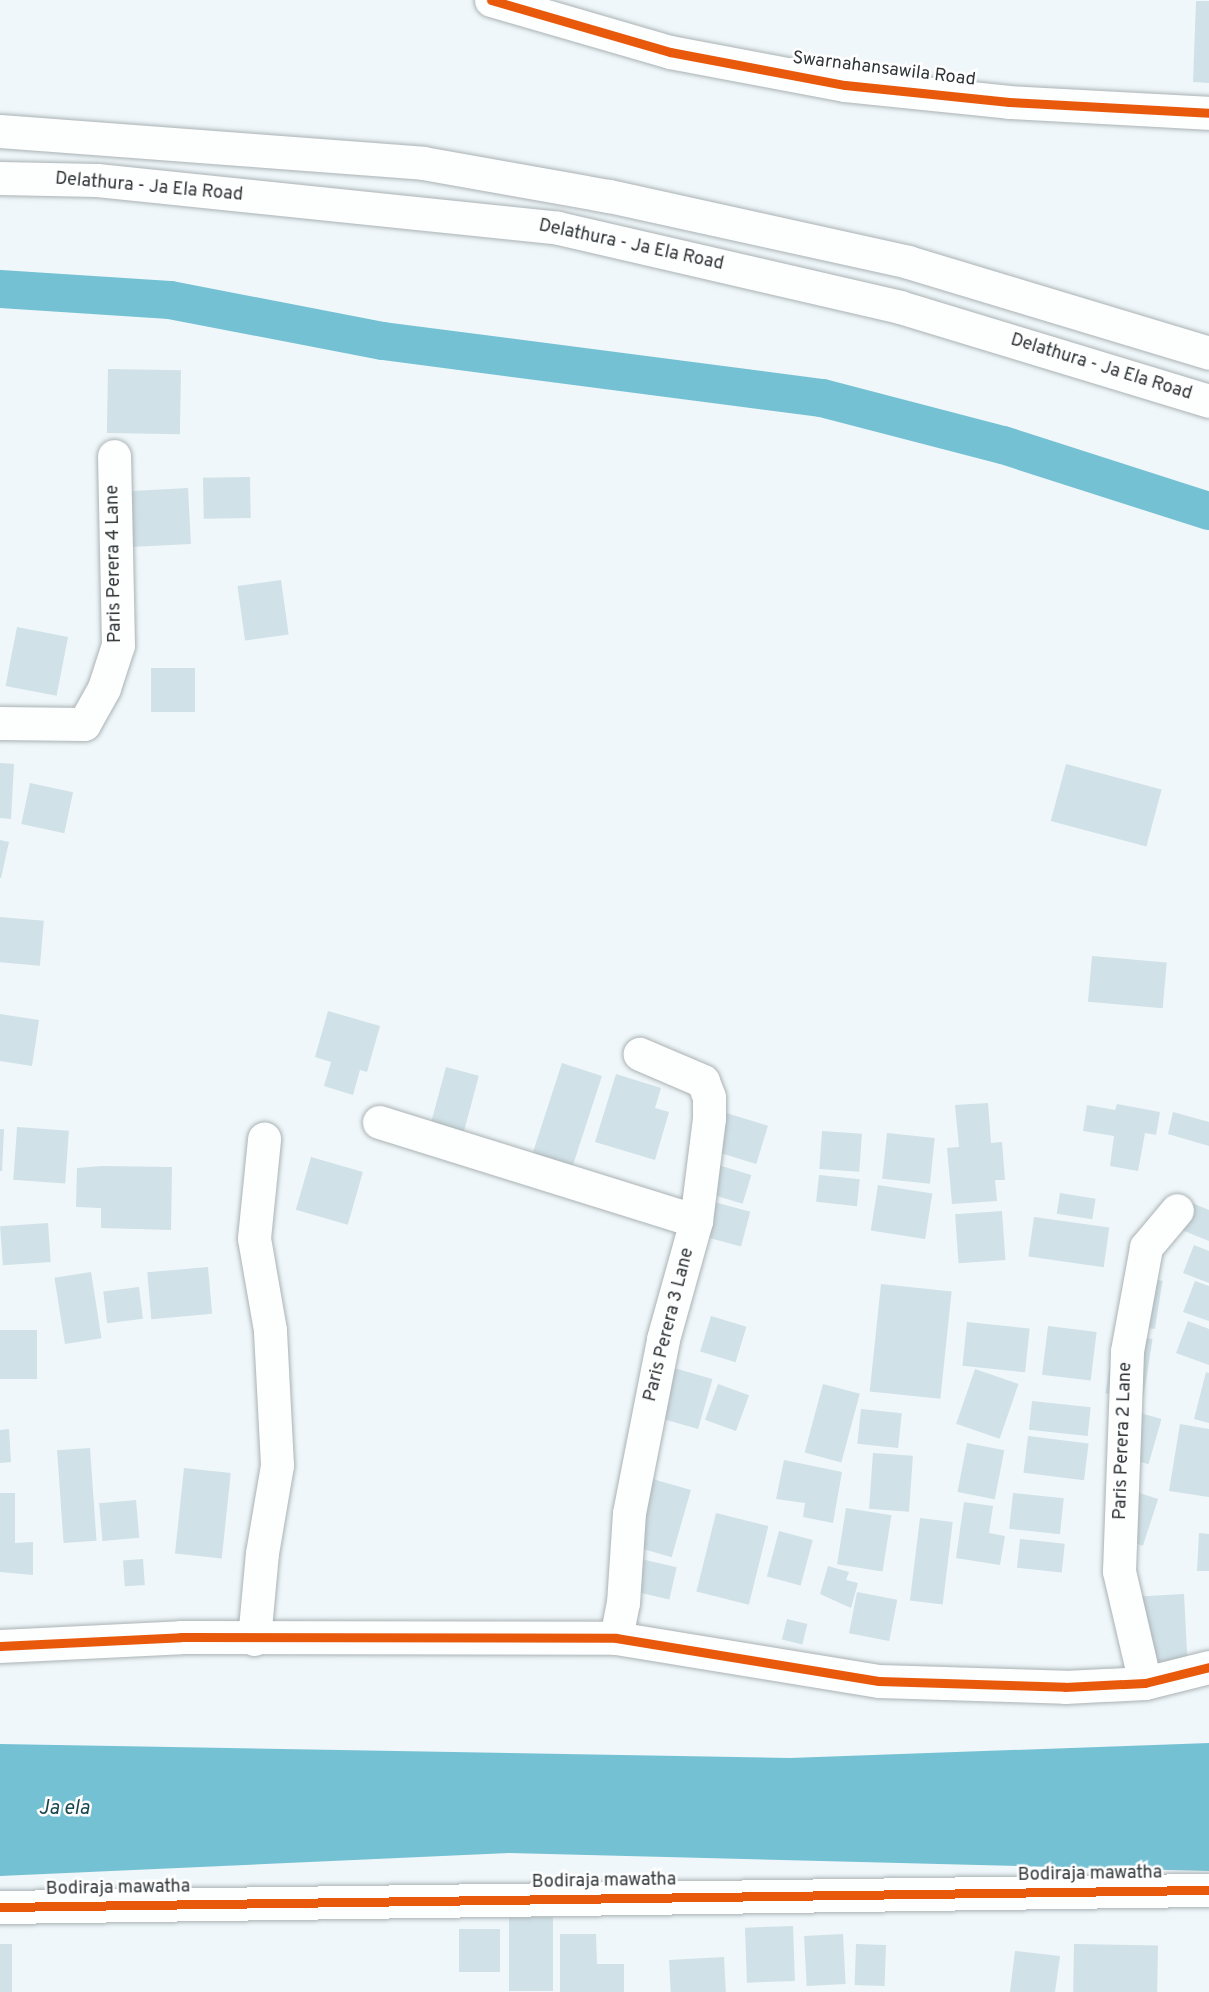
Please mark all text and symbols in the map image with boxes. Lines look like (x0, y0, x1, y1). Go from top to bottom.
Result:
street label: Swarnahansawila Road (791, 48, 977, 92)
street label: Delathura - Ja Ela Road (54, 169, 244, 207)
street label: Delathura - Ja Ela Road (536, 216, 726, 276)
street label: Delathura - Ja Ela Road (1008, 330, 1194, 406)
street label: Paris Perera 4 Lane (103, 485, 127, 643)
street label: Paris Perera 3 Lane (640, 1246, 700, 1404)
street label: Paris Perera 2 Lane (1110, 1362, 1138, 1520)
water label: Ja ela (39, 1797, 89, 1821)
street label: Bodiraja mawatha (1018, 1863, 1162, 1887)
street label: Bodiraja mawatha (532, 1870, 676, 1894)
street label: Bodiraja mawatha (46, 1877, 190, 1901)

